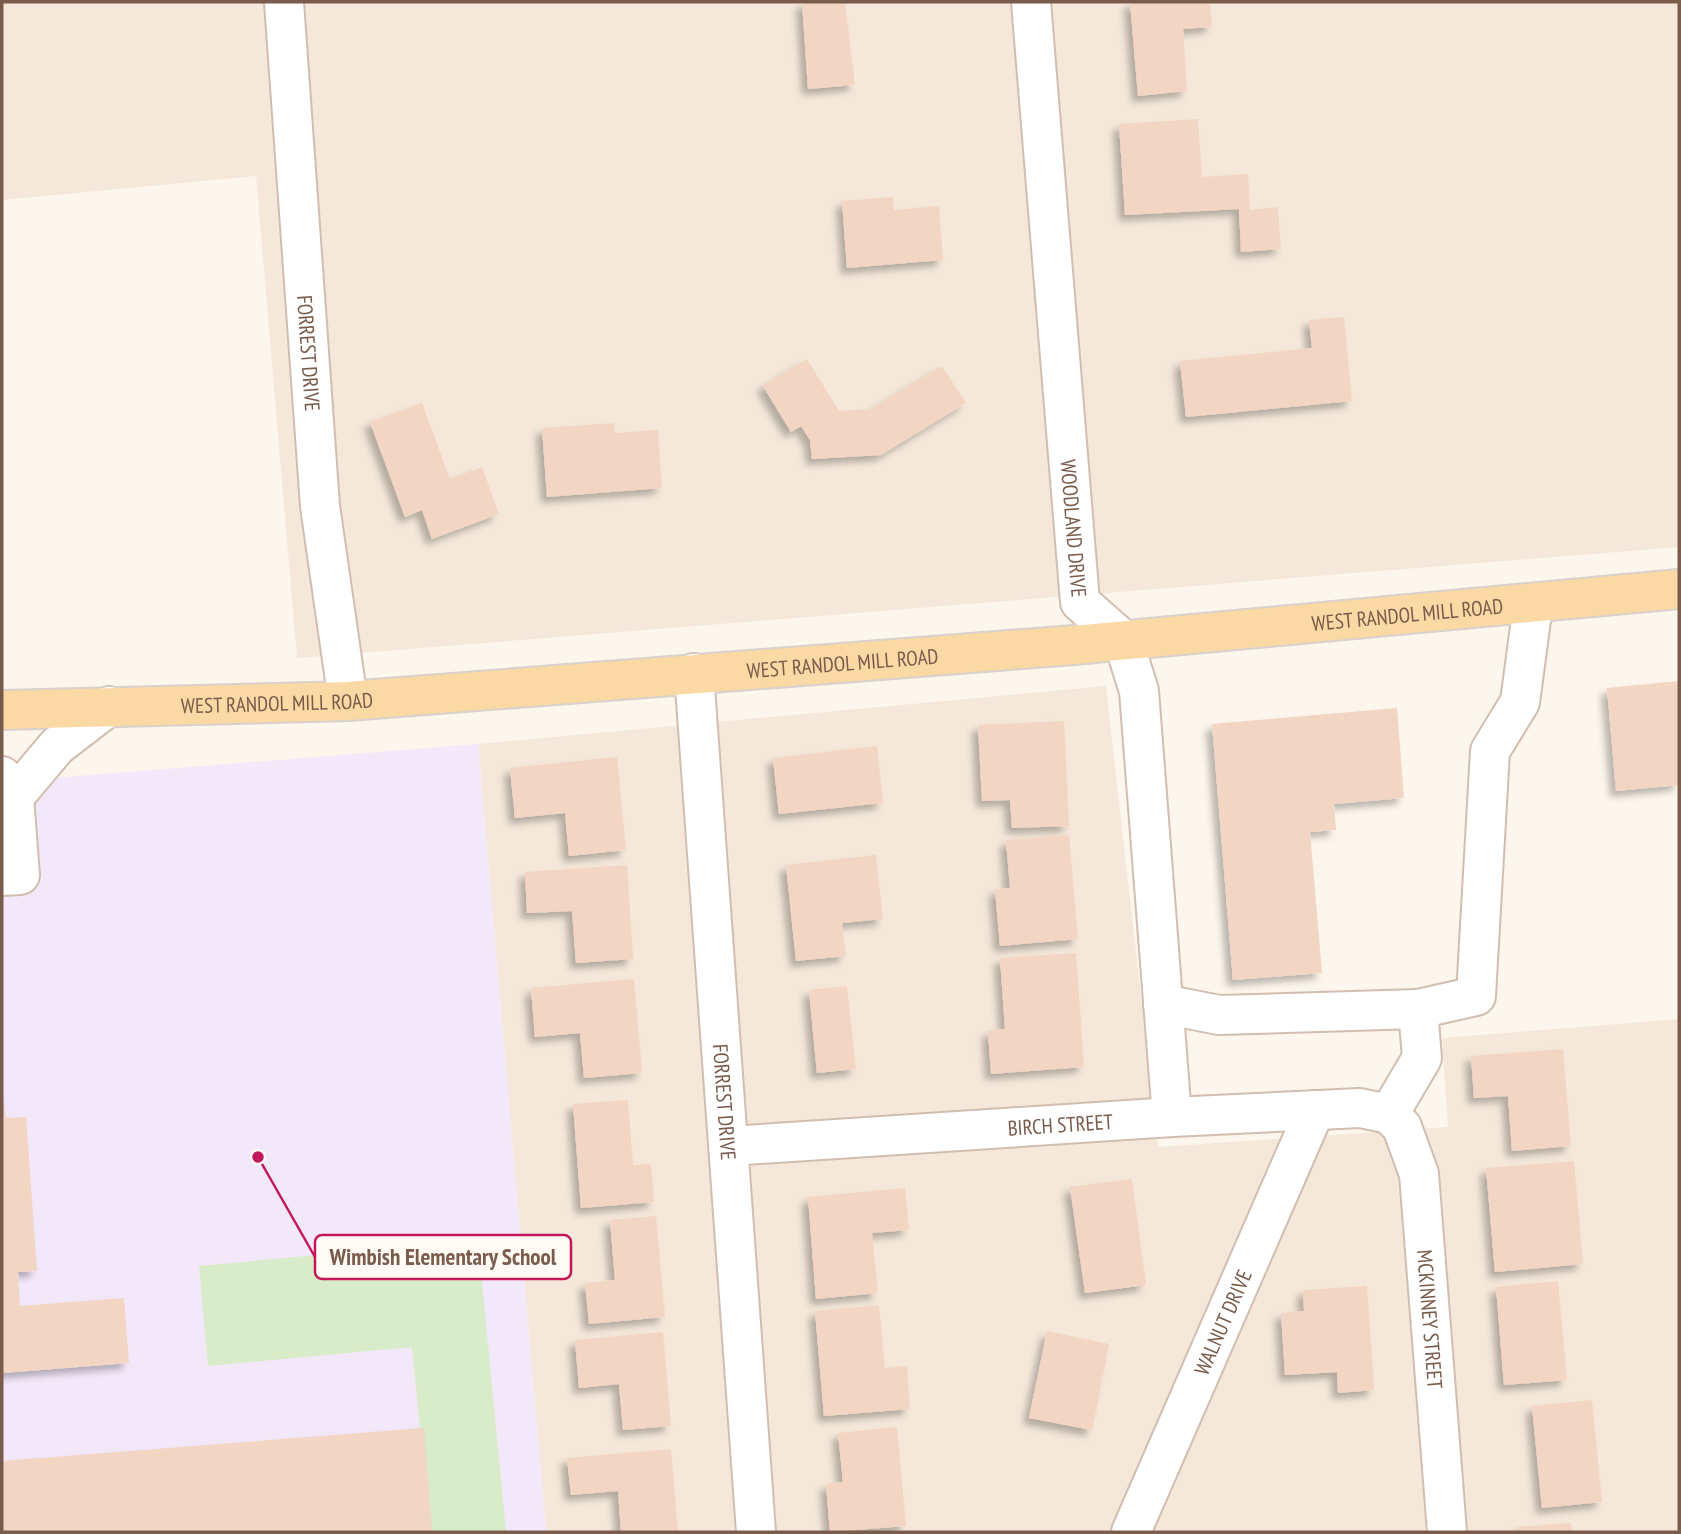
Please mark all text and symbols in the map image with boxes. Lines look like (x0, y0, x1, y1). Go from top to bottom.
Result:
street label: FORREST DRIVE (291, 294, 327, 412)
street label: WOODLAND DRIVE (1055, 458, 1093, 598)
street label: WEST RANDOL MILL ROAD (1310, 592, 1504, 636)
street label: WEST RANDOL MILL ROAD (746, 642, 939, 684)
street label: WEST RANDOL MILL ROAD (180, 686, 374, 719)
street label: FORREST DRIVE (707, 1043, 743, 1161)
street label: BIRCH STREET (1007, 1107, 1114, 1141)
callout: Wimbish Elementary School (315, 1235, 571, 1279)
text: Wimbish Elementary School (329, 1242, 557, 1271)
street label: MCKINNEY STREET (1411, 1249, 1449, 1390)
street label: WALNUT DRIVE (1188, 1265, 1257, 1379)

